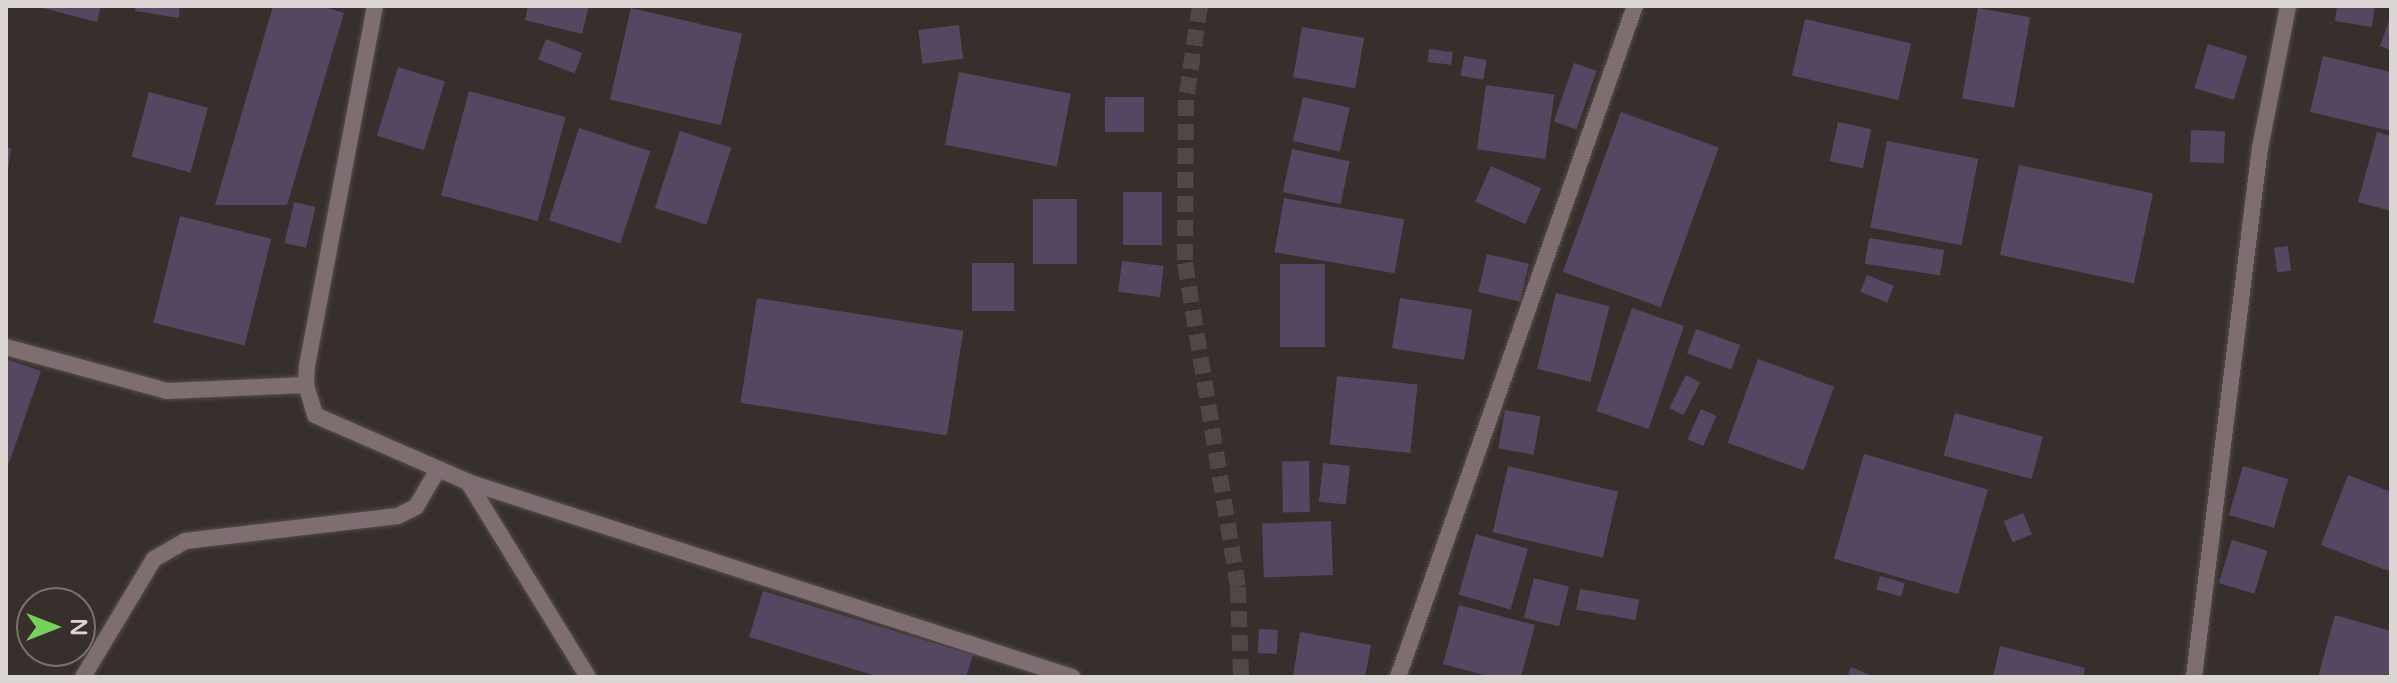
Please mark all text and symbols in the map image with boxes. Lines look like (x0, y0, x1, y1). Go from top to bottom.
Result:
north arrow (16, 587, 96, 667)
text: N (65, 618, 91, 636)

